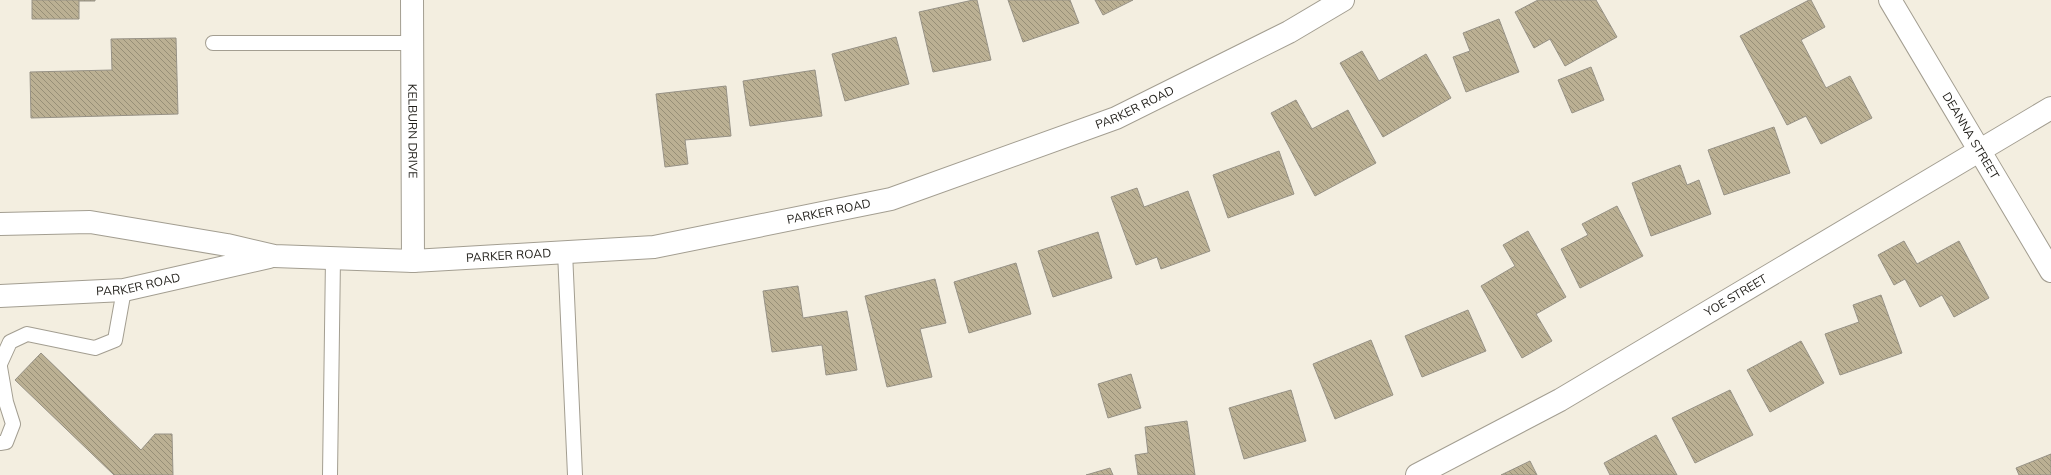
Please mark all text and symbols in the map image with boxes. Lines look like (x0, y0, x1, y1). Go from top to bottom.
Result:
street label: PARKER ROAD (1093, 82, 1176, 132)
street label: KELBURN DRIVE (405, 84, 421, 178)
street label: DEANNA STREET (1939, 89, 2003, 182)
street label: PARKER ROAD (785, 195, 872, 227)
street label: PARKER ROAD (465, 245, 552, 265)
street label: PARKER ROAD (96, 269, 182, 298)
street label: YOE STREET (1701, 270, 1770, 320)

